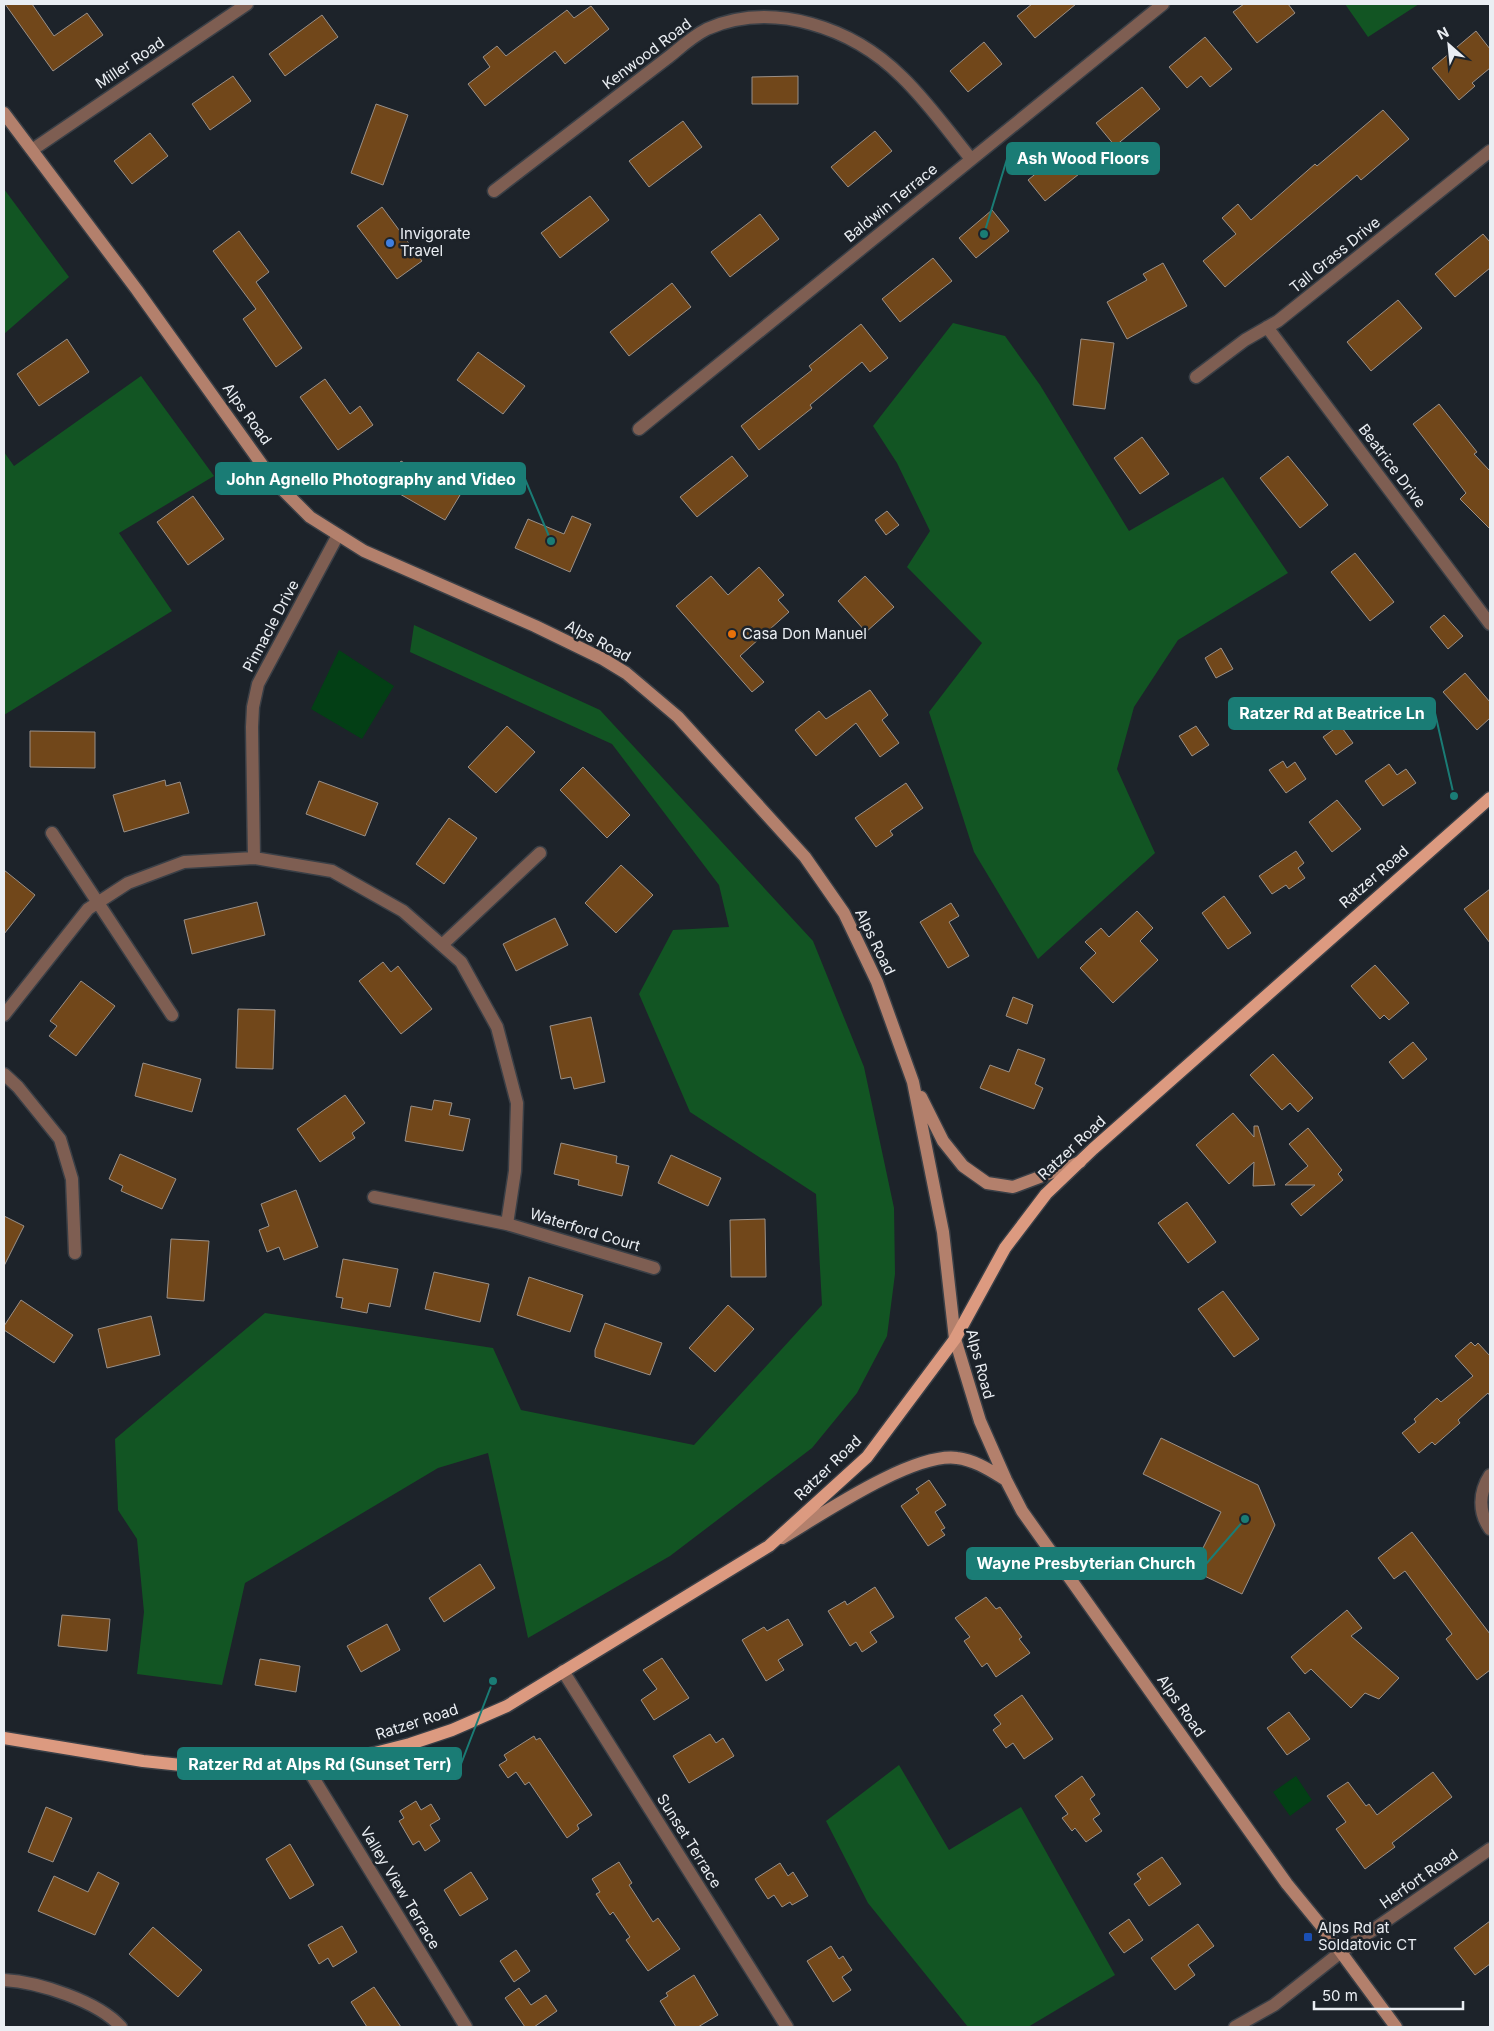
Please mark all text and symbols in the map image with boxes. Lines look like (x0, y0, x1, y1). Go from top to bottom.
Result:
street label: Kenwood Road (598, 14, 695, 93)
north arrow (1424, 20, 1474, 70)
text: N (1434, 23, 1451, 43)
street label: Miller Road (92, 33, 168, 93)
callout: Ash Wood Floors (1007, 143, 1159, 174)
text: Ash Wood Floors (1017, 148, 1149, 168)
street label: Baldwin Terrace (840, 159, 941, 246)
street label: Tall Grass Drive (1286, 212, 1384, 297)
place label: Invigorate Travel (400, 224, 471, 260)
marker: Invigorate Travel (384, 237, 396, 249)
street label: Alps Road (219, 379, 276, 448)
street label: Beatrice Drive (1355, 420, 1430, 511)
callout: John Agnello Photography and Video (216, 463, 525, 494)
text: John Agnello Photography and Video (226, 469, 516, 489)
street label: Pinnacle Drive (238, 576, 303, 675)
street label: Alps Road (562, 615, 634, 666)
place label: Casa Don Manuel (742, 624, 867, 643)
marker: Casa Don Manuel (726, 628, 738, 640)
callout: Ratzer Rd at Beatrice Ln (1229, 698, 1435, 729)
text: Ratzer Rd at Beatrice Ln (1239, 703, 1425, 723)
street label: Ratzer Road (1335, 841, 1412, 912)
street label: Alps Road (851, 905, 900, 978)
street label: Ratzer Road (1034, 1111, 1110, 1184)
street label: Waterford Court (528, 1204, 643, 1255)
street label: Alps Road (962, 1327, 999, 1401)
street label: Ratzer Road (790, 1431, 865, 1504)
callout: Wayne Presbyterian Church (967, 1548, 1206, 1579)
text: Wayne Presbyterian Church (977, 1553, 1195, 1573)
street label: Alps Road (1153, 1671, 1210, 1740)
street label: Ratzer Road (373, 1699, 461, 1744)
callout: Ratzer Rd at Alps Rd (Sunset Terr) (178, 1748, 461, 1779)
text: Ratzer Rd at Alps Rd (Sunset Terr) (188, 1754, 452, 1774)
street label: Sunset Terrace (653, 1790, 726, 1891)
street label: Valley View Terrace (356, 1823, 445, 1953)
street label: Herfort Road (1376, 1845, 1461, 1912)
place label: Alps Rd at Soldatovic CT (1318, 1918, 1417, 1954)
marker: Alps Rd at Soldatovic CT (1302, 1931, 1314, 1943)
scale bar (1314, 1978, 1463, 2010)
text: 50 m (1322, 1986, 1358, 2005)

